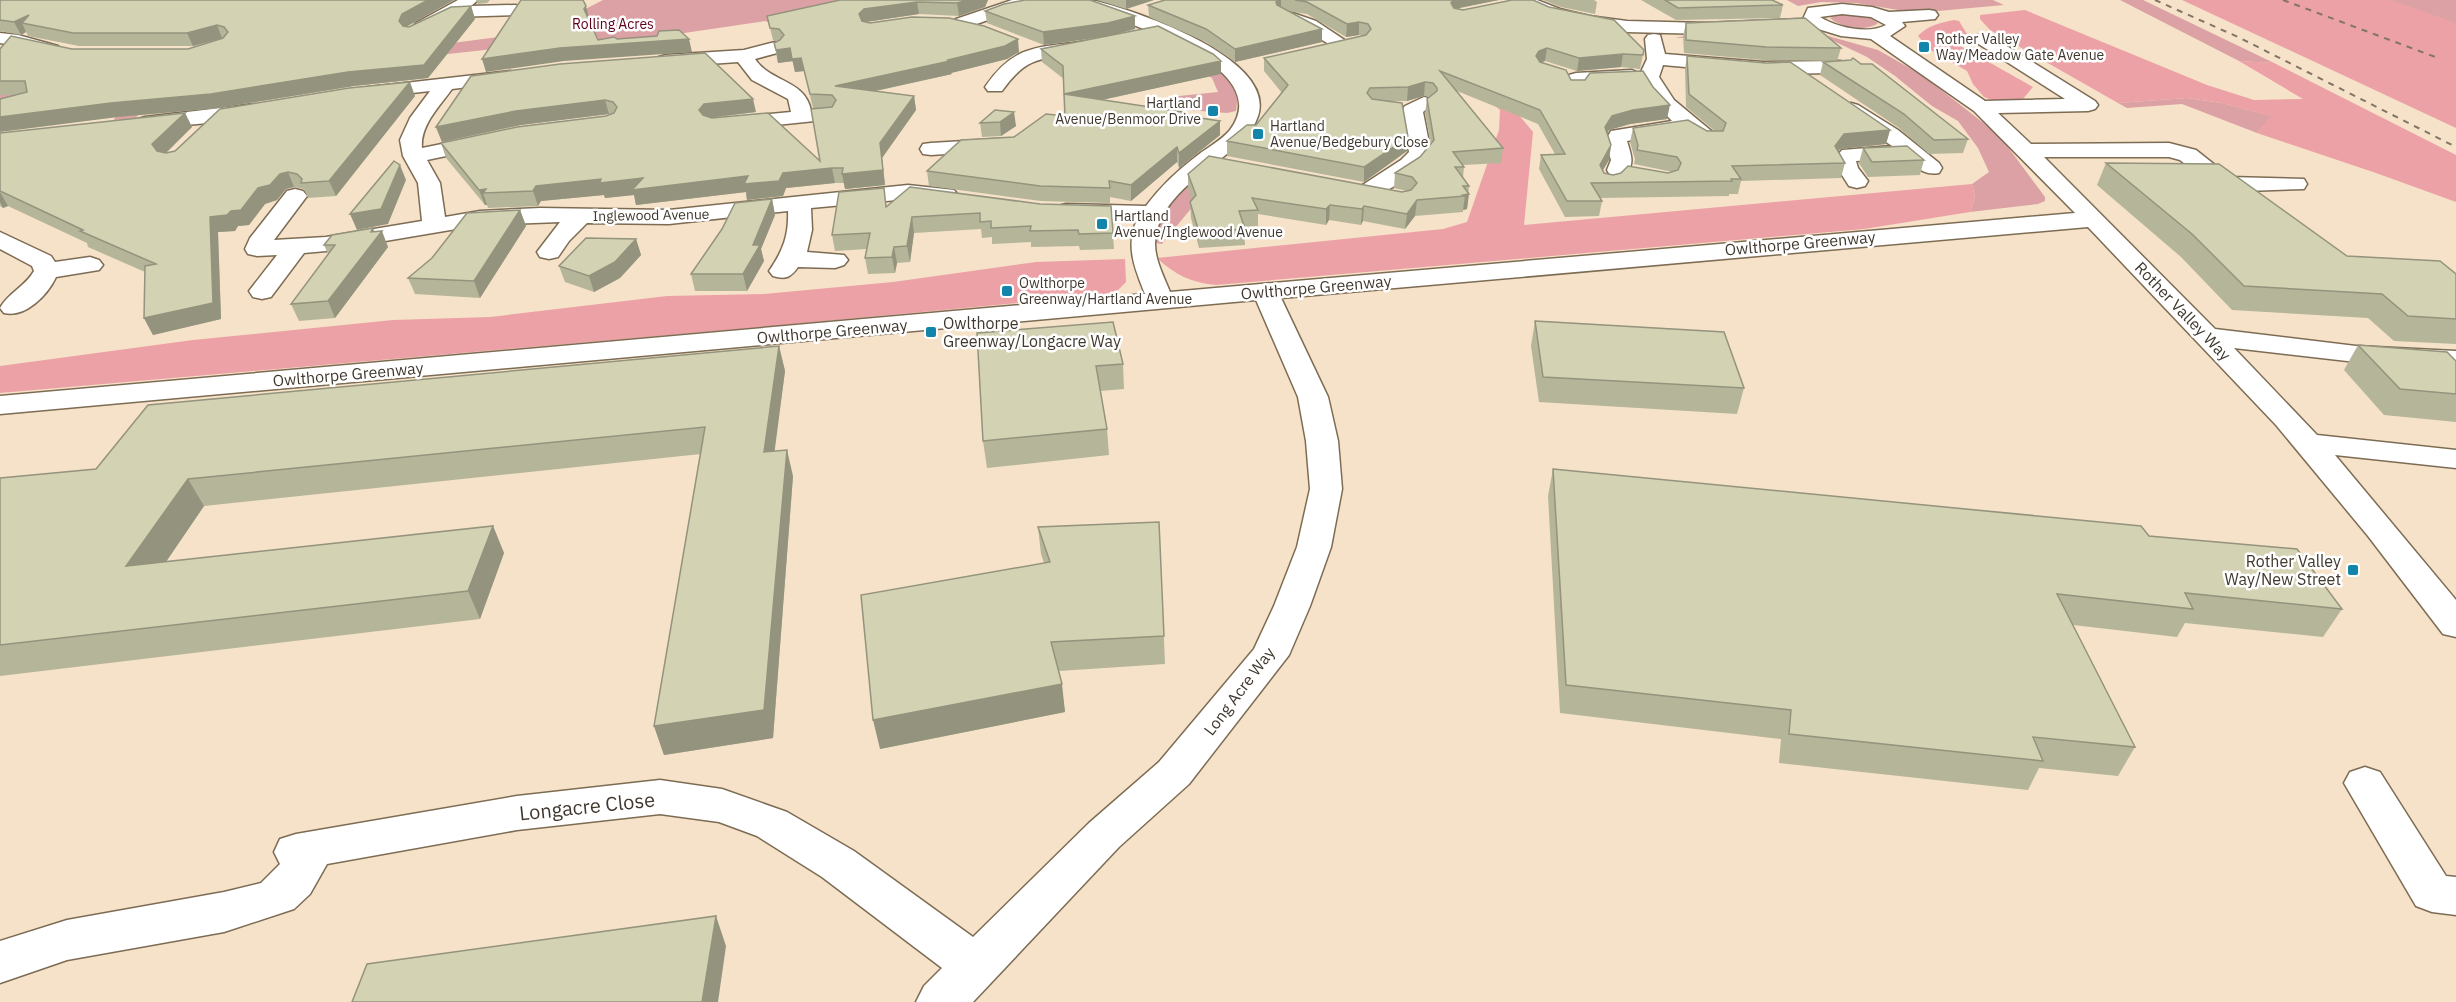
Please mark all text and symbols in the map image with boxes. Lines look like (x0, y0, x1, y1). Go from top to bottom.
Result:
park label: Rolling Acres (572, 15, 654, 33)
place label: Rother Valley Way/Meadow Gate Avenue (1936, 30, 2105, 64)
marker: Rother Valley Way/Meadow Gate Avenue (1917, 40, 1931, 54)
place label: Hartland Avenue/Benmoor Drive (1055, 94, 1201, 128)
marker: Hartland Avenue/Benmoor Drive (1206, 104, 1220, 118)
place label: Hartland Avenue/Bedgebury Close (1270, 117, 1429, 151)
marker: Hartland Avenue/Bedgebury Close (1251, 127, 1265, 141)
street label: Inglewood Avenue (592, 205, 710, 225)
place label: Hartland Avenue/Inglewood Avenue (1114, 207, 1283, 241)
marker: Hartland Avenue/Inglewood Avenue (1095, 217, 1109, 231)
street label: Owlthorpe Greenway (1724, 226, 1876, 260)
street label: Rother Valley Way (2131, 257, 2235, 365)
street label: Owlthorpe Greenway (1240, 270, 1392, 304)
place label: Owlthorpe Greenway/Hartland Avenue (1019, 274, 1193, 308)
marker: Owlthorpe Greenway/Hartland Avenue (1000, 284, 1014, 298)
place label: Owlthorpe Greenway/Longacre Way (943, 313, 1121, 351)
street label: Owlthorpe Greenway (756, 314, 908, 348)
marker: Owlthorpe Greenway/Longacre Way (924, 325, 938, 339)
street label: Owlthorpe Greenway (272, 357, 424, 391)
place label: Rother Valley Way/New Street (2224, 551, 2341, 589)
marker: Rother Valley Way/New Street (2346, 563, 2360, 577)
street label: Long Acre Way (1199, 643, 1279, 739)
street label: Longacre Close (518, 785, 656, 827)

